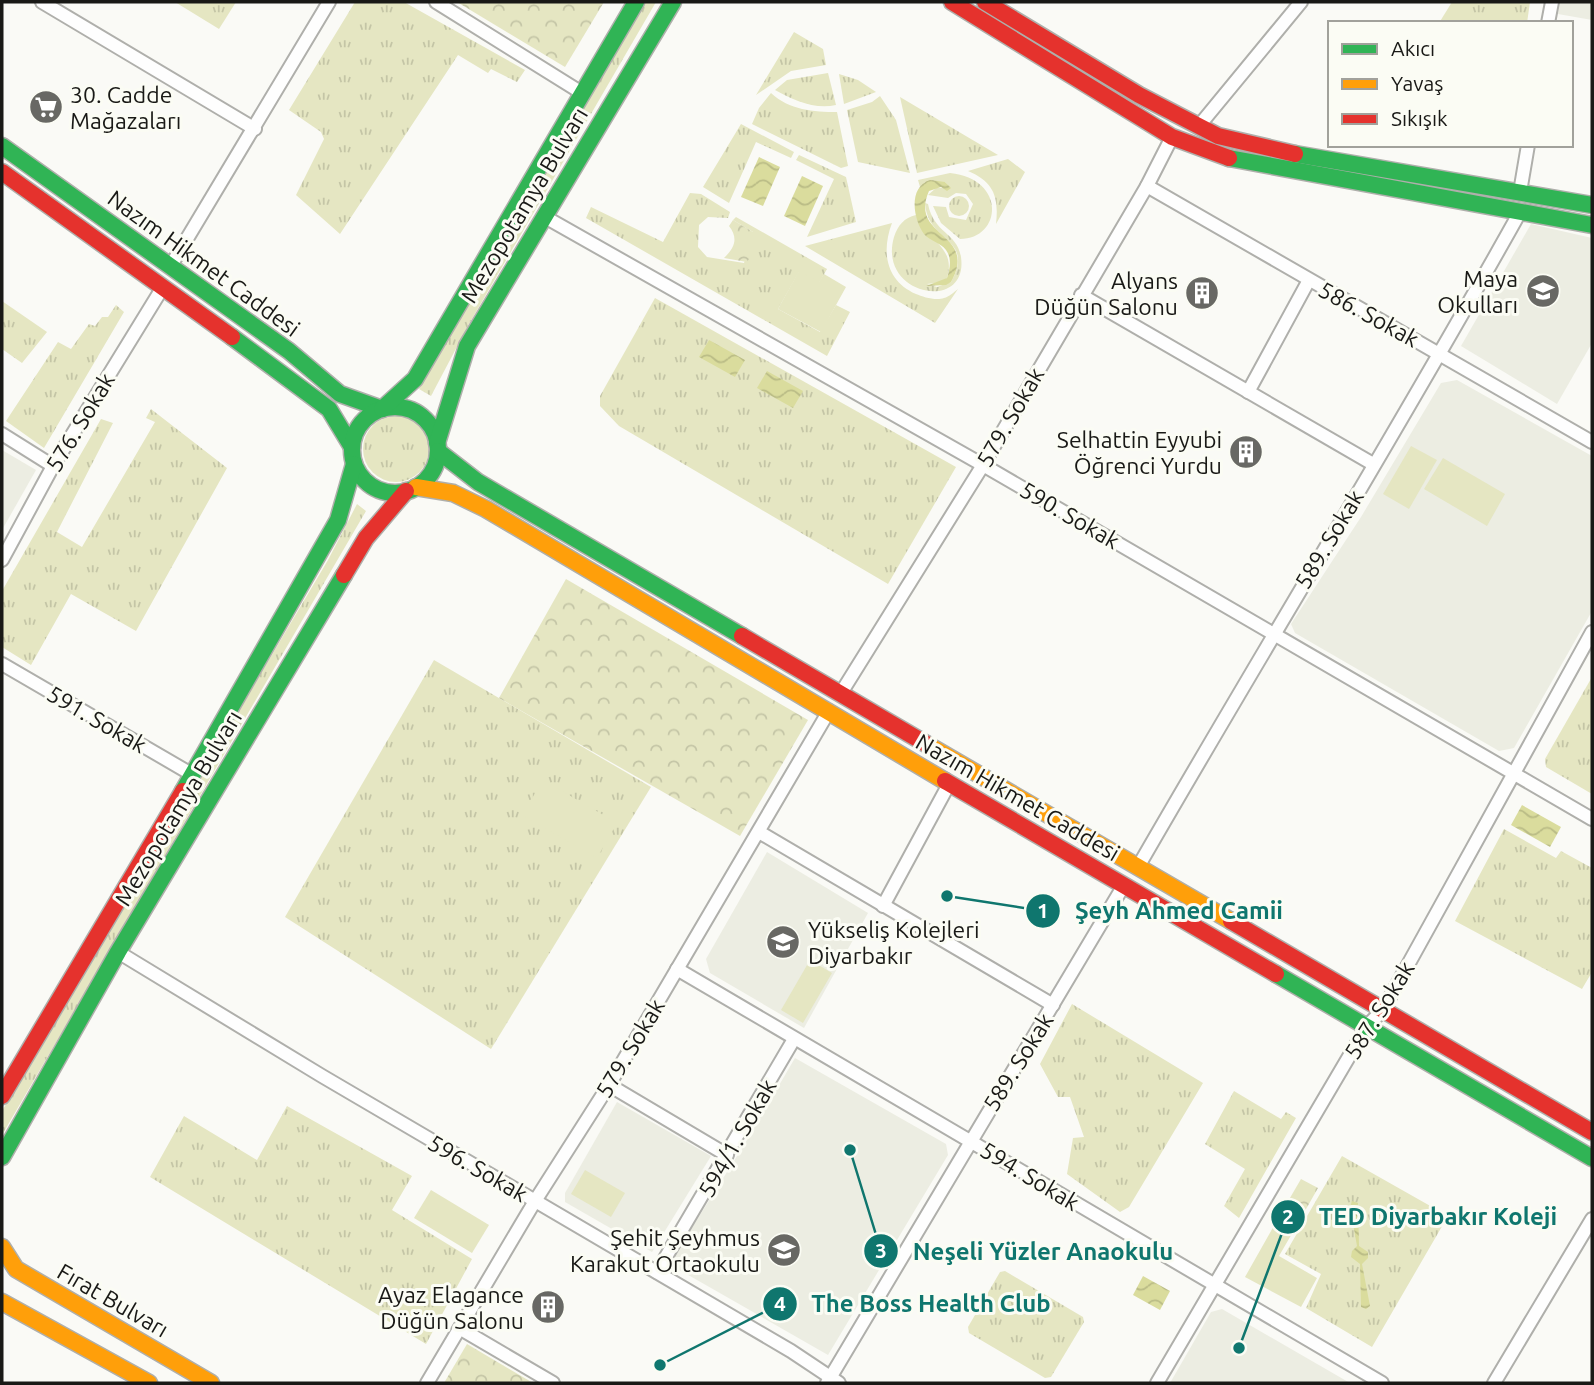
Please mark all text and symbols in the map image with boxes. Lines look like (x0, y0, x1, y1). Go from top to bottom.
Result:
legend (1328, 21, 1573, 147)
text: Akıcı (1391, 36, 1435, 60)
text: Yavaş (1391, 71, 1443, 95)
place label: 30. Cadde Mağazaları (70, 82, 181, 133)
supermarket icon: 30. Cadde Mağazaları (27, 88, 65, 126)
street label: Mezopotamya Bulvarı (456, 103, 592, 307)
text: Sıkışık (1391, 106, 1448, 130)
street label: Nazım Hikmet Caddesi (103, 185, 305, 341)
place label: Maya Okulları (1437, 266, 1518, 317)
place label: Alyans Düğün Salonu (1034, 268, 1178, 319)
school or university icon: Maya Okulları (1524, 272, 1562, 310)
building icon: Alyans Düğün Salonu (1183, 274, 1221, 312)
street label: 586. Sokak (1315, 276, 1424, 352)
street label: 579. Sokak (972, 363, 1049, 471)
street label: 576. Sokak (41, 368, 119, 476)
place label: Selhattin Eyyubi Öğrenci Yurdu (1057, 427, 1222, 478)
building icon: Selhattin Eyyubi Öğrenci Yurdu (1227, 433, 1265, 471)
street label: 590. Sokak (1016, 477, 1124, 554)
street label: 589. Sokak (1290, 485, 1368, 593)
street label: 591. Sokak (43, 681, 151, 758)
street label: Mezopotamya Bulvarı (110, 706, 246, 910)
street label: Nazım Hikmet Caddesi (912, 728, 1124, 866)
callout: Şeyh Ahmed Camii (1026, 888, 1297, 933)
text: Şeyh Ahmed Camii (1075, 897, 1283, 924)
text: 1 (1037, 898, 1049, 922)
place label: Yükseliş Kolejleri Diyarbakır (808, 917, 980, 968)
school or university icon: Yükseliş Kolejleri Diyarbakır (764, 923, 802, 961)
street label: 587. Sokak (1339, 956, 1419, 1063)
street label: 579. Sokak (591, 994, 669, 1102)
street label: 589. Sokak (978, 1008, 1058, 1115)
street label: 594/1. Sokak (693, 1074, 781, 1201)
street label: 596. Sokak (424, 1130, 532, 1207)
street label: 594. Sokak (976, 1137, 1084, 1215)
callout: TED Diyarbakır Koleji (1270, 1194, 1572, 1239)
text: TED Diyarbakır Koleji (1319, 1203, 1557, 1230)
text: 2 (1282, 1204, 1294, 1228)
place label: Şehit Şeyhmus Karakut Ortaokulu (570, 1225, 760, 1276)
callout: Neşeli Yüzler Anaokulu (864, 1229, 1188, 1274)
school or university icon: Şehit Şeyhmus Karakut Ortaokulu (765, 1231, 803, 1269)
text: 3 (875, 1238, 887, 1262)
text: Neşeli Yüzler Anaokulu (913, 1238, 1173, 1265)
street label: Fırat Bulvarı (53, 1258, 173, 1342)
callout: The Boss Health Club (762, 1281, 1064, 1326)
place label: Ayaz Elagance Düğün Salonu (378, 1282, 524, 1333)
building icon: Ayaz Elagance Düğün Salonu (529, 1288, 567, 1326)
text: The Boss Health Club (811, 1290, 1051, 1317)
text: 4 (774, 1291, 786, 1315)

